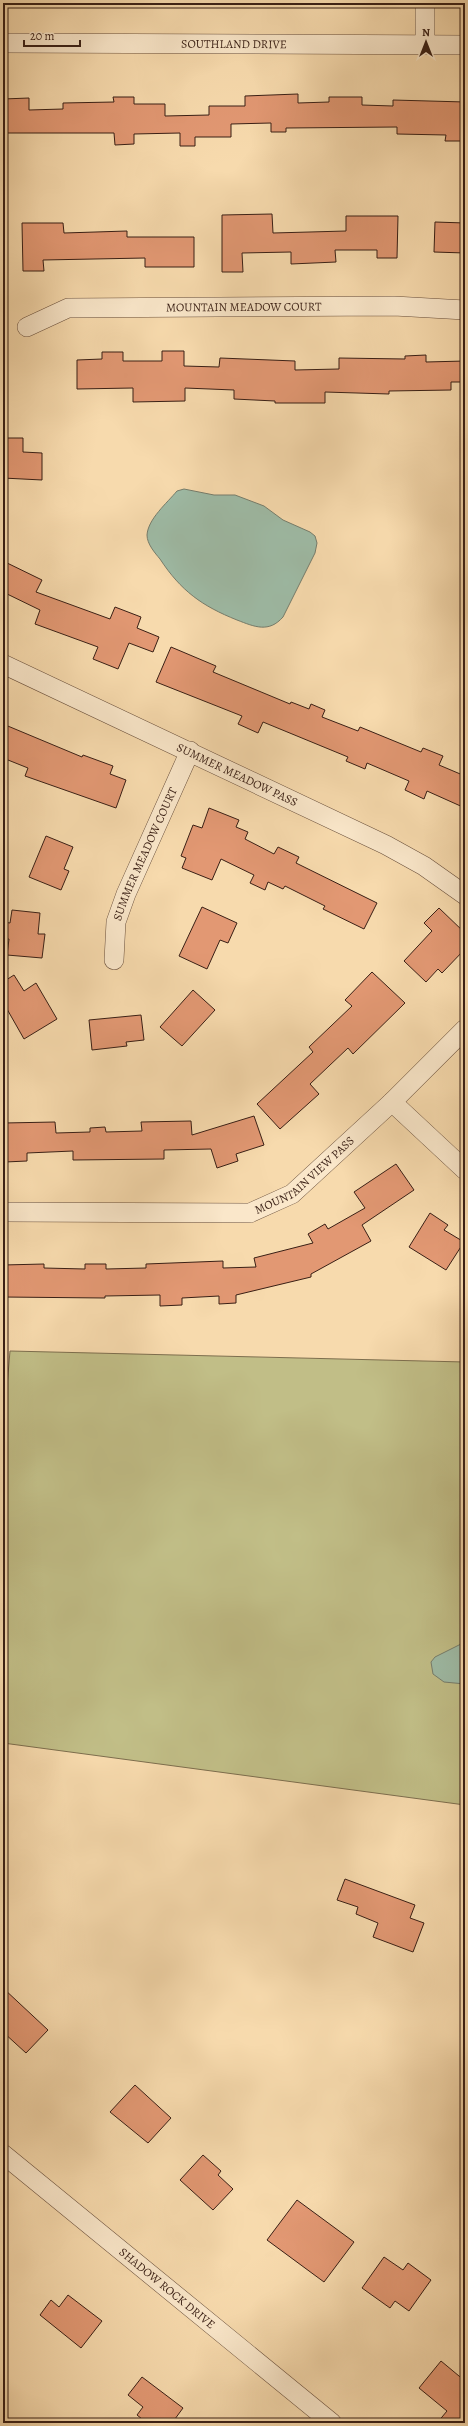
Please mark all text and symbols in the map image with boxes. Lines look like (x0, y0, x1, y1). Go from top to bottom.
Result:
scale bar (24, 22, 80, 48)
north arrow (406, 22, 446, 62)
text: N (422, 25, 430, 40)
text: 20 m (30, 28, 54, 44)
street label: SOUTHLAND DRIVE (181, 36, 287, 52)
street label: MOUNTAIN MEADOW COURT (166, 298, 322, 315)
street label: SUMMER MEADOW PASS (174, 739, 300, 810)
street label: SUMMER MEADOW COURT (109, 784, 181, 923)
street label: MOUNTAIN VIEW PASS (252, 1133, 358, 1218)
street label: SHADOW ROCK DRIVE (116, 2244, 219, 2332)

